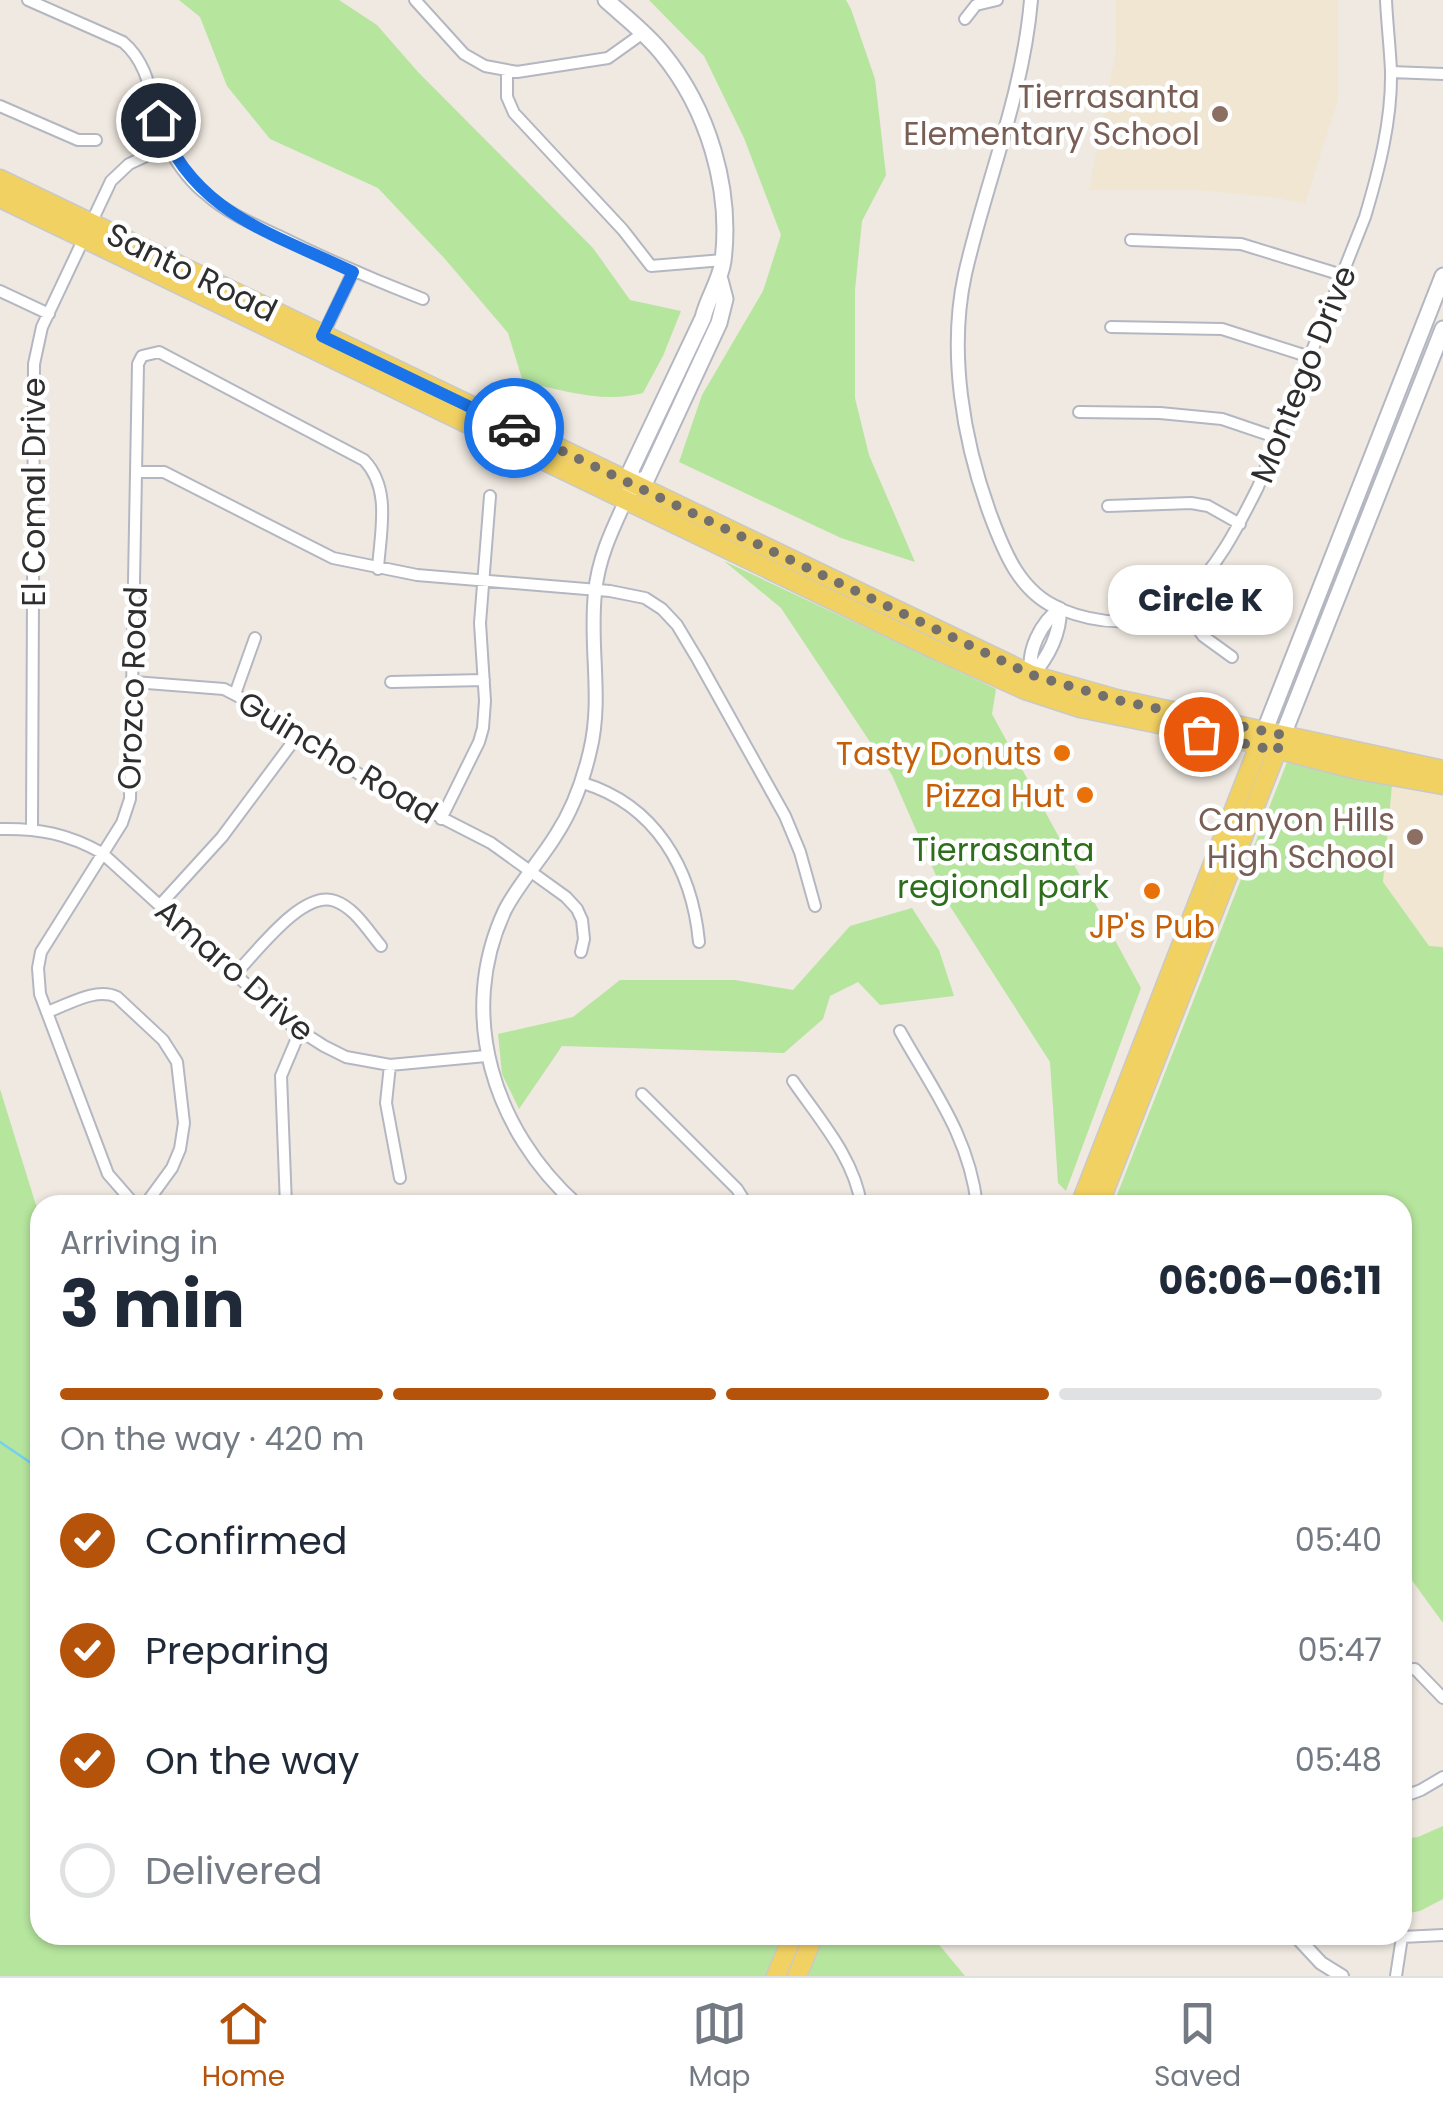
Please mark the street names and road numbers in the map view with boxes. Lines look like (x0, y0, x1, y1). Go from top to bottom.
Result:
street label: Santo Road (99, 211, 285, 333)
street label: Montego Drive (1239, 259, 1367, 489)
street label: El Comal Drive (11, 377, 56, 607)
street label: Orozco Road (106, 585, 158, 791)
street label: Guincho Road (230, 680, 446, 834)
street label: Amaro Drive (146, 888, 324, 1052)

